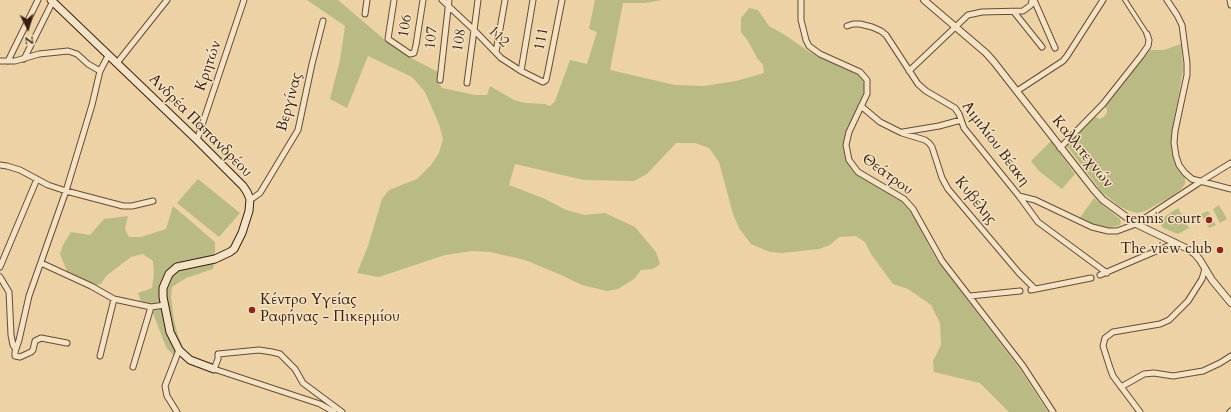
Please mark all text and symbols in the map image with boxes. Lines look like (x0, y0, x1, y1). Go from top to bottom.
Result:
north arrow (8, 8, 48, 48)
street label: 106 (395, 13, 417, 39)
street label: 112 (483, 22, 513, 52)
street label: 107 (422, 26, 442, 50)
street label: 111 (531, 26, 553, 52)
street label: 108 (449, 27, 471, 53)
text: N (24, 32, 35, 48)
street label: Κρητών (192, 38, 226, 94)
street label: Ανδρέα Παπανδρέου (145, 71, 255, 181)
street label: Βεργίνας (274, 71, 306, 133)
street label: Αιμιλίου Βέακη (957, 98, 1033, 190)
street label: Καλλιτεχνών (1047, 112, 1117, 192)
street label: Θεάτρου (858, 150, 916, 200)
street label: Κυβέλης (950, 173, 1000, 229)
place label: tennis court (1126, 211, 1201, 229)
marker: tennis court (1204, 215, 1214, 225)
place label: The view club (1120, 241, 1212, 259)
marker: The view club (1215, 245, 1225, 255)
place label: Κέντρο Υγείας Ραφήνας - Πικερμίου (260, 292, 400, 327)
marker: Κέντρο Υγείας Ραφήνας - Πικερμίου (247, 305, 257, 315)

